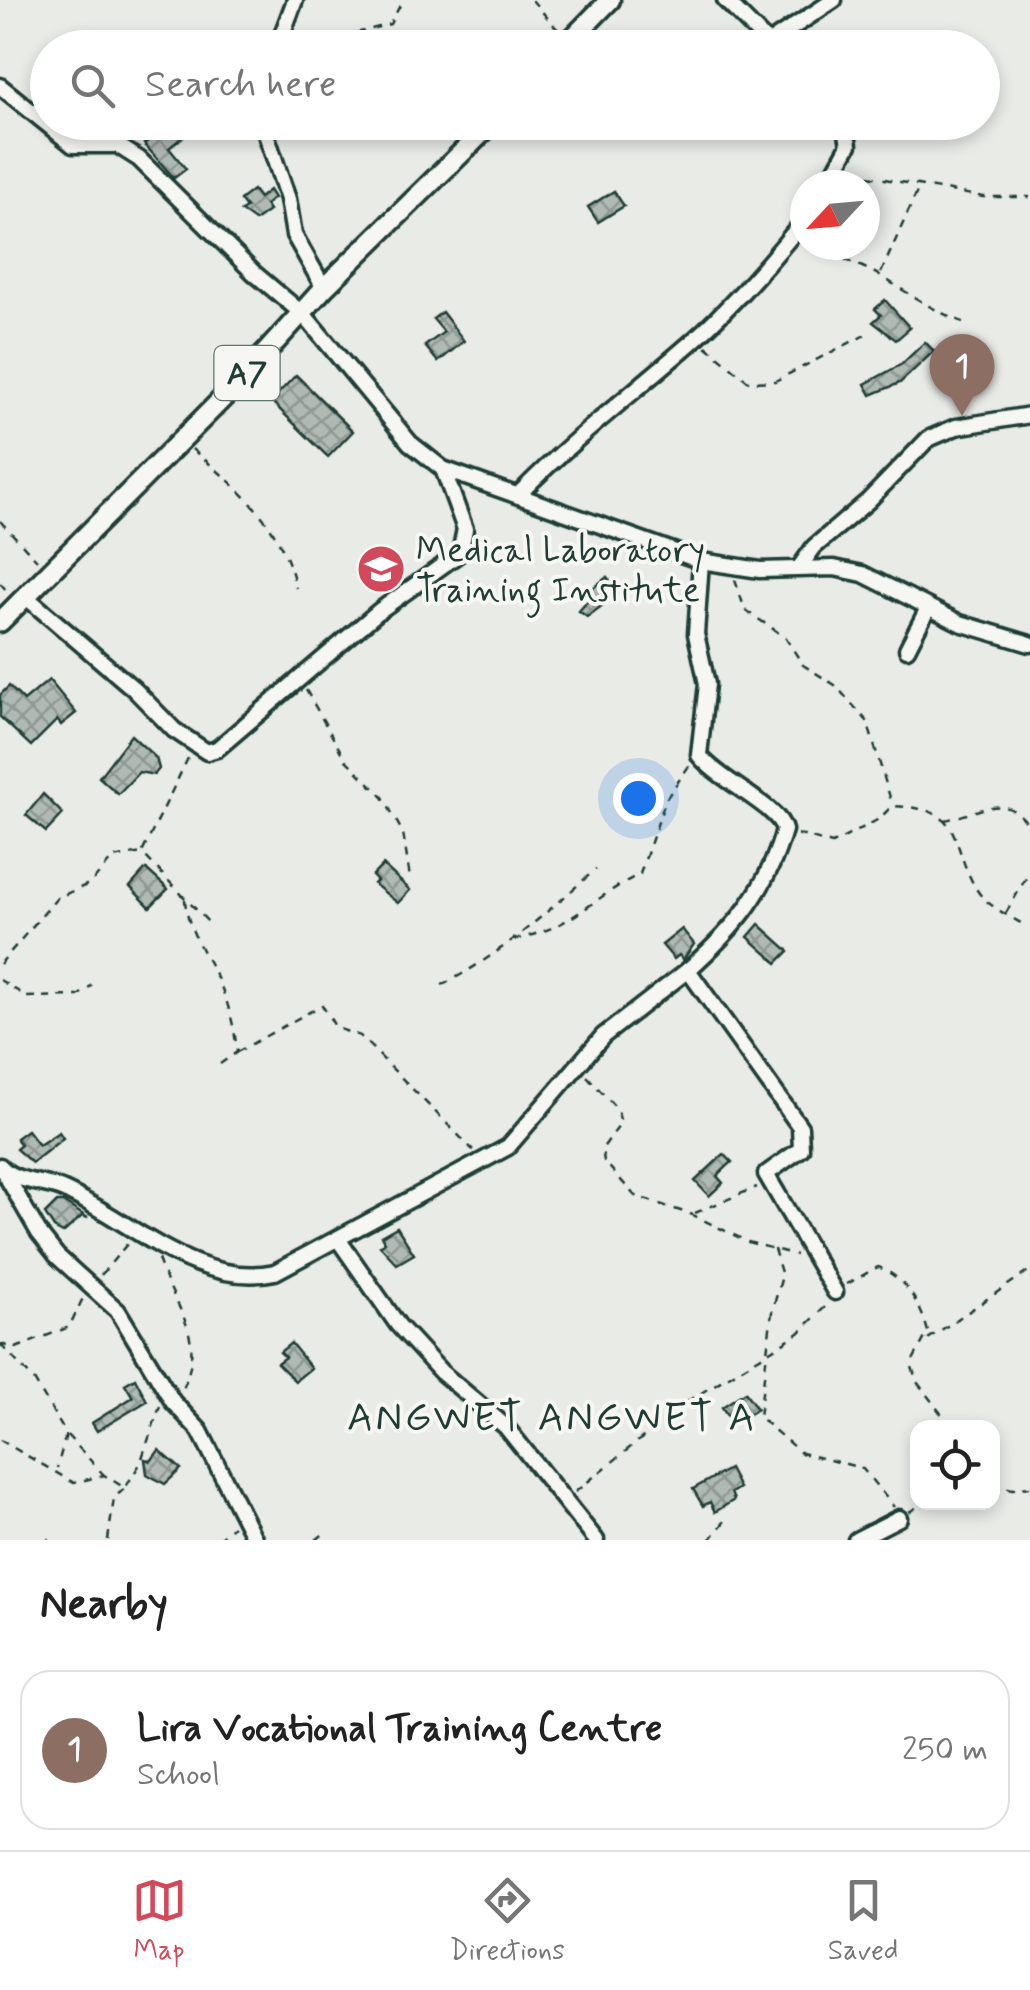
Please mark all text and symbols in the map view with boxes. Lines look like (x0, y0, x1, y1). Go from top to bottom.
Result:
search box (30, 30, 1000, 140)
icon: search (65, 58, 120, 113)
text: Search here (145, 61, 336, 110)
north arrow (790, 170, 880, 260)
pin: 1 (930, 334, 994, 416)
road number: A7 (214, 346, 280, 400)
place label: Medical Laboratory Training Institute (416, 528, 705, 618)
school or university icon: Medical Laboratory Training Institute (355, 543, 407, 595)
your location (613, 773, 664, 824)
district label: ANGWET ANGWET A (347, 1393, 757, 1445)
map controls (910, 1420, 1000, 1510)
button: locate (910, 1420, 1000, 1510)
text: Nearby (40, 1578, 168, 1633)
text: Lira Vocational Training Centre (137, 1705, 662, 1754)
text: 1 (67, 1729, 82, 1771)
text: 250 m (902, 1729, 988, 1771)
text: School (137, 1754, 220, 1796)
tab: Map (132, 1873, 187, 1970)
tab: Directions (450, 1873, 565, 1970)
tab: Saved (828, 1873, 898, 1970)

